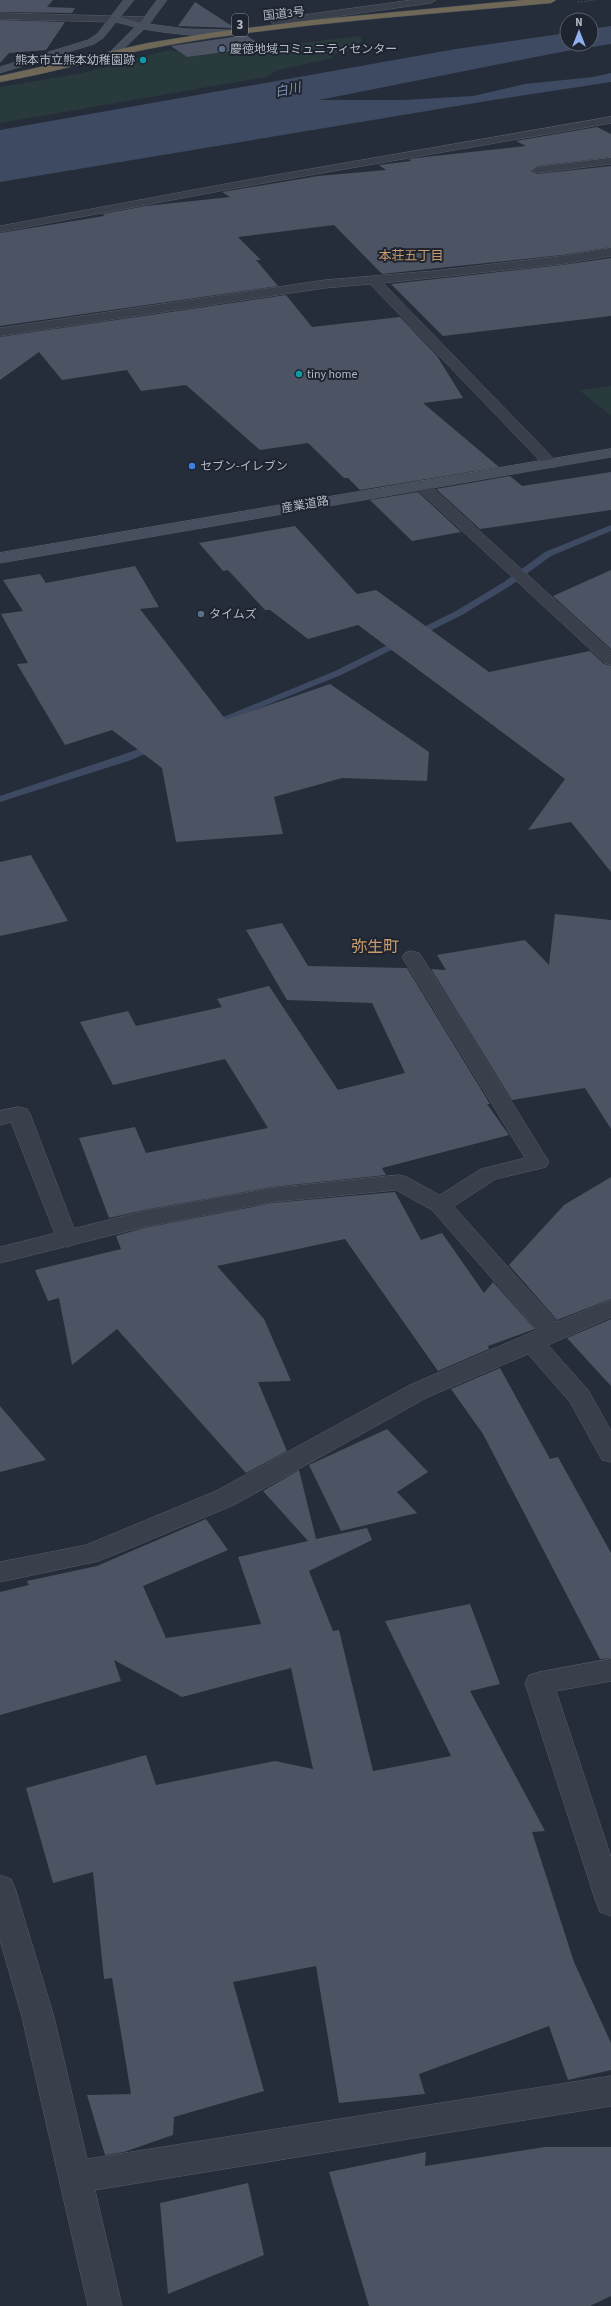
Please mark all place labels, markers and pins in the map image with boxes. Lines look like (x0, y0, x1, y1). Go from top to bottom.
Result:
place label: 慶徳地域コミュニティセンター (230, 41, 397, 58)
marker: 慶徳地域コミュニティセンター (217, 44, 227, 54)
place label: 熊本市立熊本幼稚園跡 (15, 52, 135, 69)
marker: 熊本市立熊本幼稚園跡 (138, 55, 148, 65)
place label: tiny home (307, 366, 358, 383)
marker: tiny home (294, 369, 304, 379)
place label: セブン-イレブン (200, 458, 288, 475)
marker: セブン-イレブン (187, 461, 197, 471)
place label: タイムズ (209, 606, 257, 623)
marker: タイムズ (196, 609, 206, 619)

